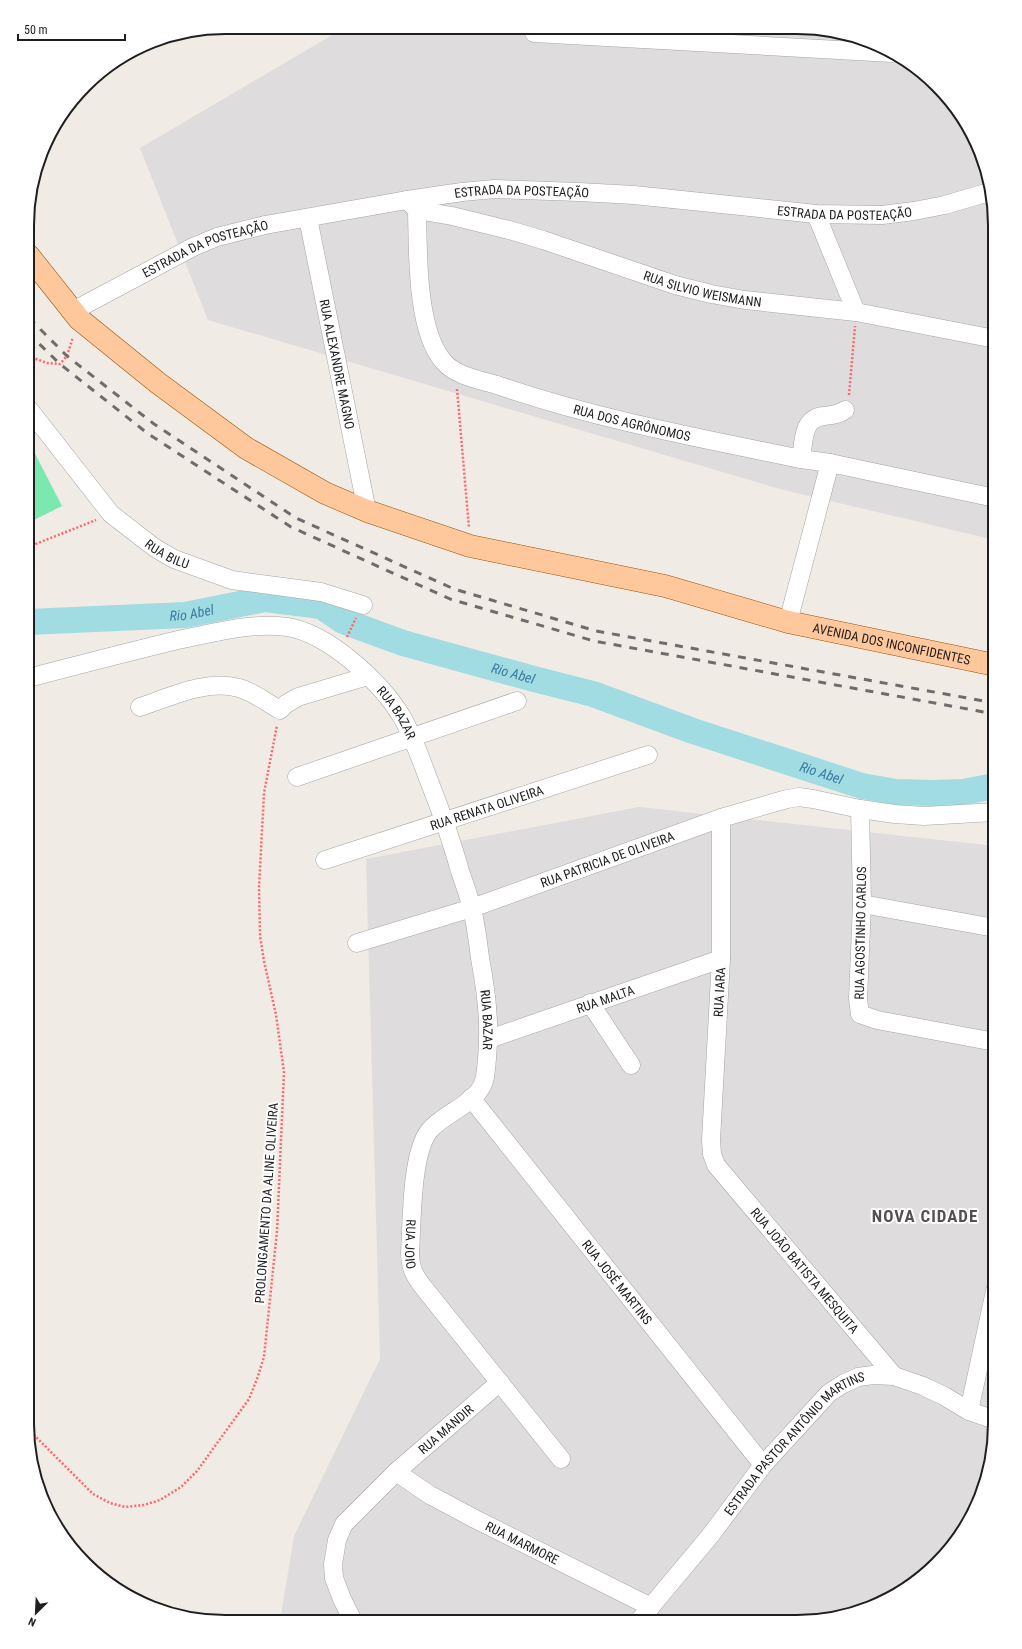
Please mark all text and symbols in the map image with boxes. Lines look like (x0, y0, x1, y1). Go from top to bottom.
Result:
scale bar (18, 16, 125, 42)
text: 50 m (24, 23, 48, 37)
street label: ESTRADA DA POSTEAÇÃO (453, 182, 590, 201)
street label: ESTRADA DA POSTEAÇÃO (776, 203, 913, 223)
street label: ESTRADA DA POSTEAÇÃO (140, 217, 270, 281)
street label: RUA SILVIO WEISMANN (642, 268, 762, 310)
street label: RUA ALEXANDRE MAGNO (317, 298, 357, 431)
street label: RUA DOS AGRÔNOMOS (572, 402, 692, 444)
street label: RUA BILU (142, 536, 191, 572)
water label: Rio Abel (169, 601, 216, 624)
street label: AVENIDA DOS INCONFIDENTES (811, 620, 972, 668)
water label: Rio Abel (490, 660, 538, 687)
street label: RUA BAZAR (374, 683, 419, 742)
water label: Rio Abel (798, 758, 846, 788)
street label: RUA RENATA OLIVEIRA (428, 782, 546, 833)
street label: RUA PATRICIA DE OLIVEIRA (538, 828, 677, 891)
street label: RUA AGOSTINHO CARLOS (852, 866, 869, 1000)
street label: RUA IARA (711, 966, 728, 1017)
street label: RUA MALTA (575, 982, 637, 1016)
street label: RUA BAZAR (477, 989, 495, 1050)
street label: PROLONGAMENTO DA ALINE OLIVEIRA (252, 1102, 281, 1304)
street label: RUA JOÃO BATISTA MESQUITA (748, 1205, 862, 1337)
district label: NOVA CIDADE (872, 1206, 978, 1226)
street label: RUA JOIO (402, 1219, 419, 1271)
street label: RUA JOSÉ MARTINS (579, 1237, 655, 1328)
street label: ESTRADA PASTOR ANTÔNIO MARTINS (721, 1369, 865, 1518)
street label: RUA MANDIR (415, 1402, 476, 1457)
street label: RUA MARMORE (483, 1519, 561, 1568)
north arrow (16, 1593, 56, 1633)
text: N (26, 1614, 38, 1629)

